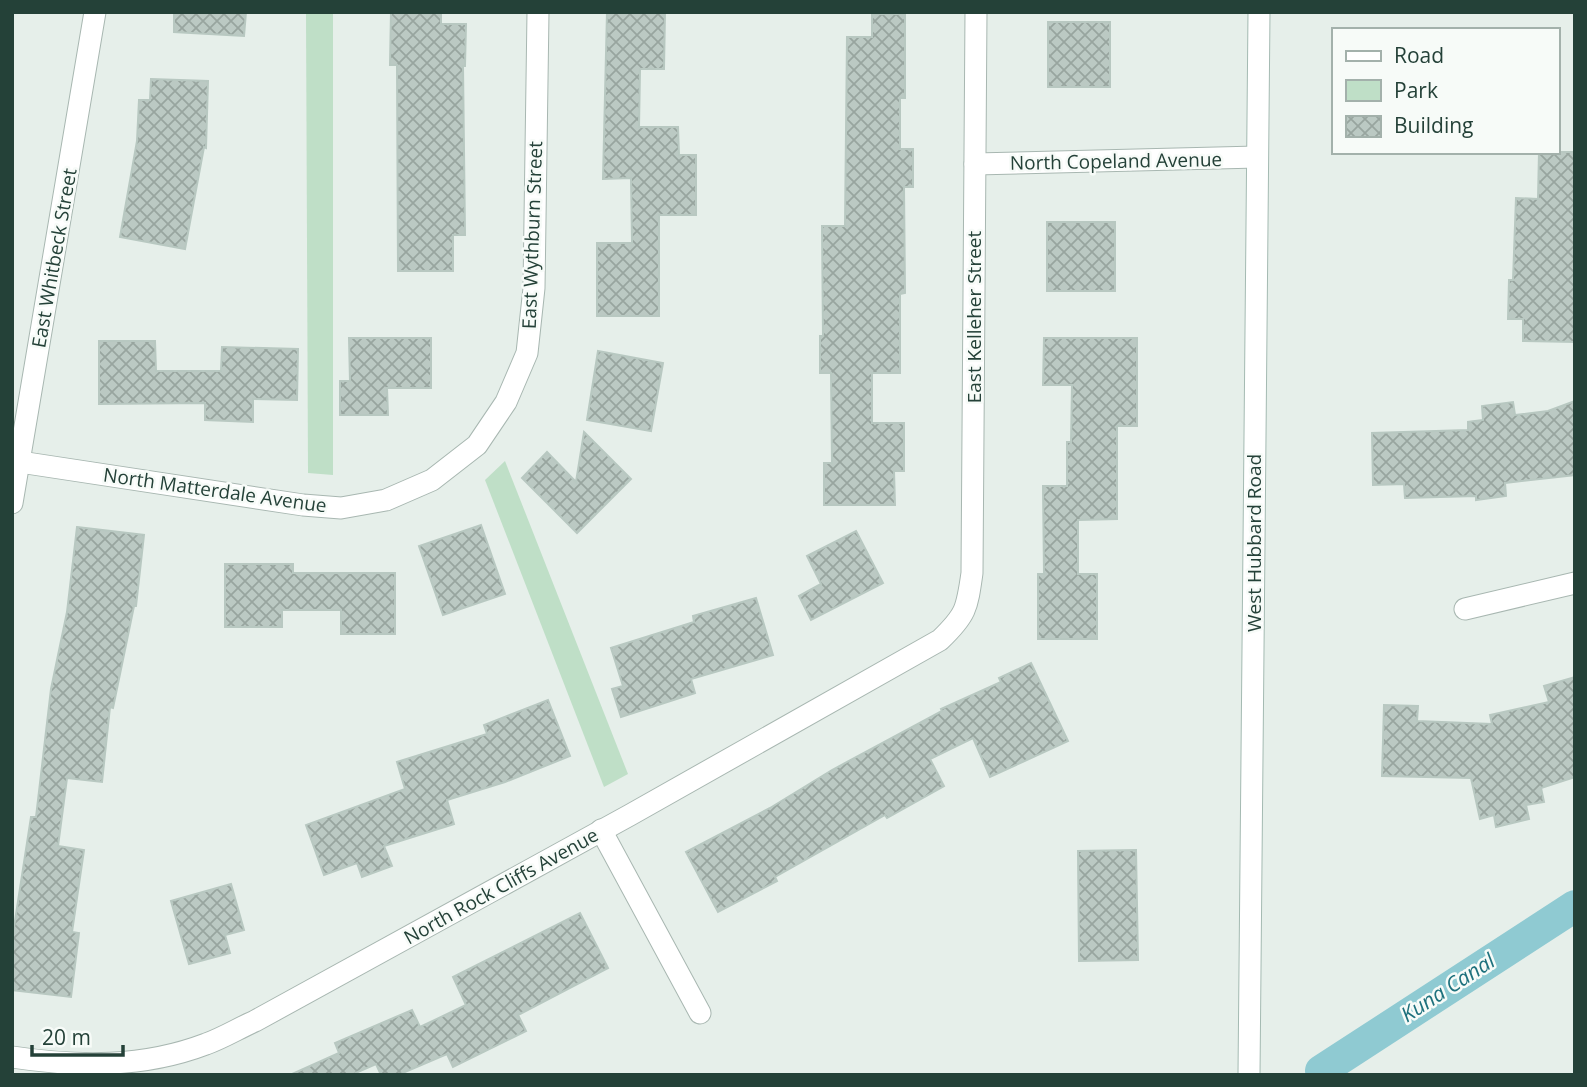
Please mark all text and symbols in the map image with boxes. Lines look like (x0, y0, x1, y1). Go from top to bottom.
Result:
legend (1332, 28, 1559, 154)
text: Road (1394, 41, 1444, 69)
text: Park (1394, 76, 1438, 104)
text: Building (1394, 111, 1473, 139)
street label: East Wythburn Street (516, 140, 548, 329)
street label: North Copeland Avenue (1010, 146, 1222, 176)
street label: East Whitbeck Street (25, 166, 83, 350)
street label: East Kelleher Street (961, 231, 987, 403)
street label: West Hubbard Road (1241, 454, 1267, 632)
street label: North Matterdale Avenue (102, 461, 328, 519)
street label: North Rock Cliffs Avenue (399, 822, 603, 950)
water label: Kuna Canal (1395, 946, 1500, 1028)
scale bar (32, 1014, 122, 1058)
text: 20 m (42, 1023, 91, 1051)

